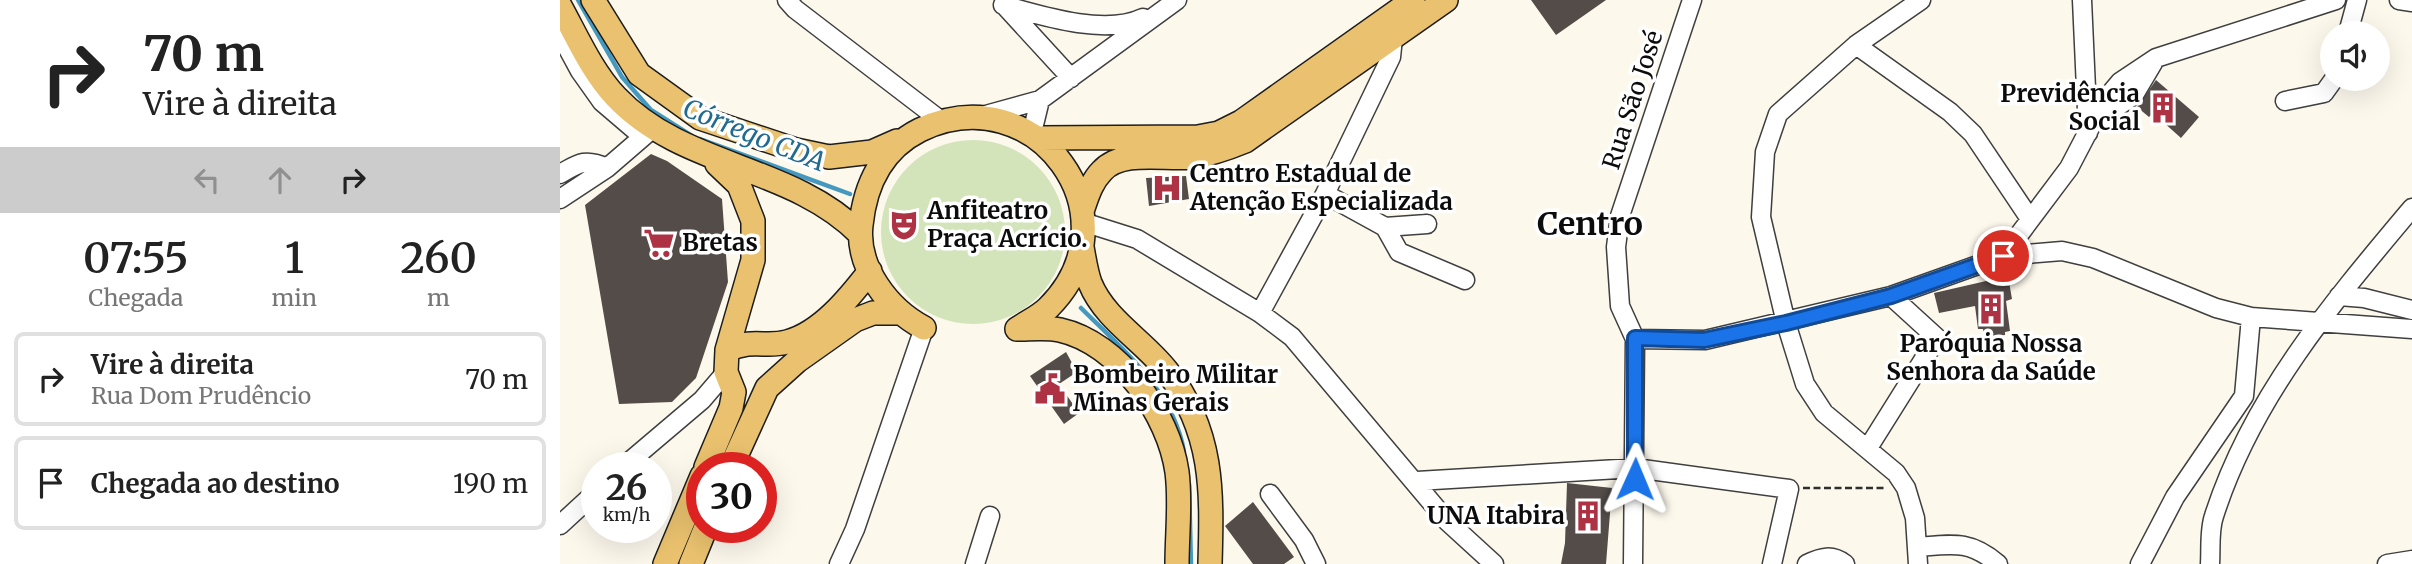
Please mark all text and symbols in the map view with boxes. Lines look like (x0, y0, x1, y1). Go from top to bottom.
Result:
map controls (2320, 21, 2390, 91)
button: sound (2320, 21, 2390, 91)
text: 70 m (143, 23, 264, 84)
street label: Rua São José (1596, 27, 1670, 173)
icon: right (28, 28, 119, 119)
place label: Previdência Social (2000, 78, 2140, 137)
text: Vire à direita (143, 84, 337, 124)
water label: Córrego CDA (678, 91, 831, 178)
building icon: Previdência Social (2146, 91, 2180, 125)
place label: Centro Estadual de Atenção Especializada (1189, 158, 1453, 217)
icon: left (188, 161, 226, 199)
icon: ahead (261, 161, 299, 199)
icon: right (334, 161, 372, 199)
hospital icon: Centro Estadual de Atenção Especializada (1150, 171, 1184, 205)
place label: Anfiteatro Praça Acrício. (926, 195, 1088, 254)
district label: Centro (1537, 204, 1643, 244)
theatre icon: Anfiteatro Praça Acrício. (887, 208, 921, 242)
supermarket icon: Bretas (642, 226, 676, 260)
pin (1973, 226, 2033, 286)
place label: Bretas (682, 227, 758, 258)
text: 07:55 (83, 232, 188, 284)
text: 1 (285, 232, 304, 284)
text: 260 (400, 232, 477, 284)
icon: arrive (1984, 237, 2022, 275)
text: Chegada (88, 283, 183, 312)
text: min (272, 283, 317, 312)
text: m (427, 283, 450, 312)
building icon: Paróquia Nossa Senhora da Saúde (1974, 292, 2008, 326)
place label: Paróquia Nossa Senhora da Saúde (1886, 328, 2096, 387)
text: Vire à direita (91, 348, 254, 381)
place label: Bombeiro Militar Minas Gerais (1073, 359, 1278, 418)
icon: right (32, 360, 70, 398)
text: 70 m (465, 363, 528, 396)
public building icon: Bombeiro Militar Minas Gerais (1033, 372, 1067, 406)
text: Rua Dom Prudêncio (91, 381, 311, 410)
position arrow (1598, 442, 1672, 516)
speed limit sign: 30 (686, 452, 777, 543)
icon: arrive (32, 464, 70, 502)
text: 26 (606, 466, 647, 510)
text: Chegada ao destino (91, 467, 340, 500)
text: 190 m (453, 467, 528, 500)
building icon: UNA Itabira (1571, 499, 1605, 533)
place label: UNA Itabira (1427, 500, 1565, 531)
text: km/h (603, 503, 650, 526)

